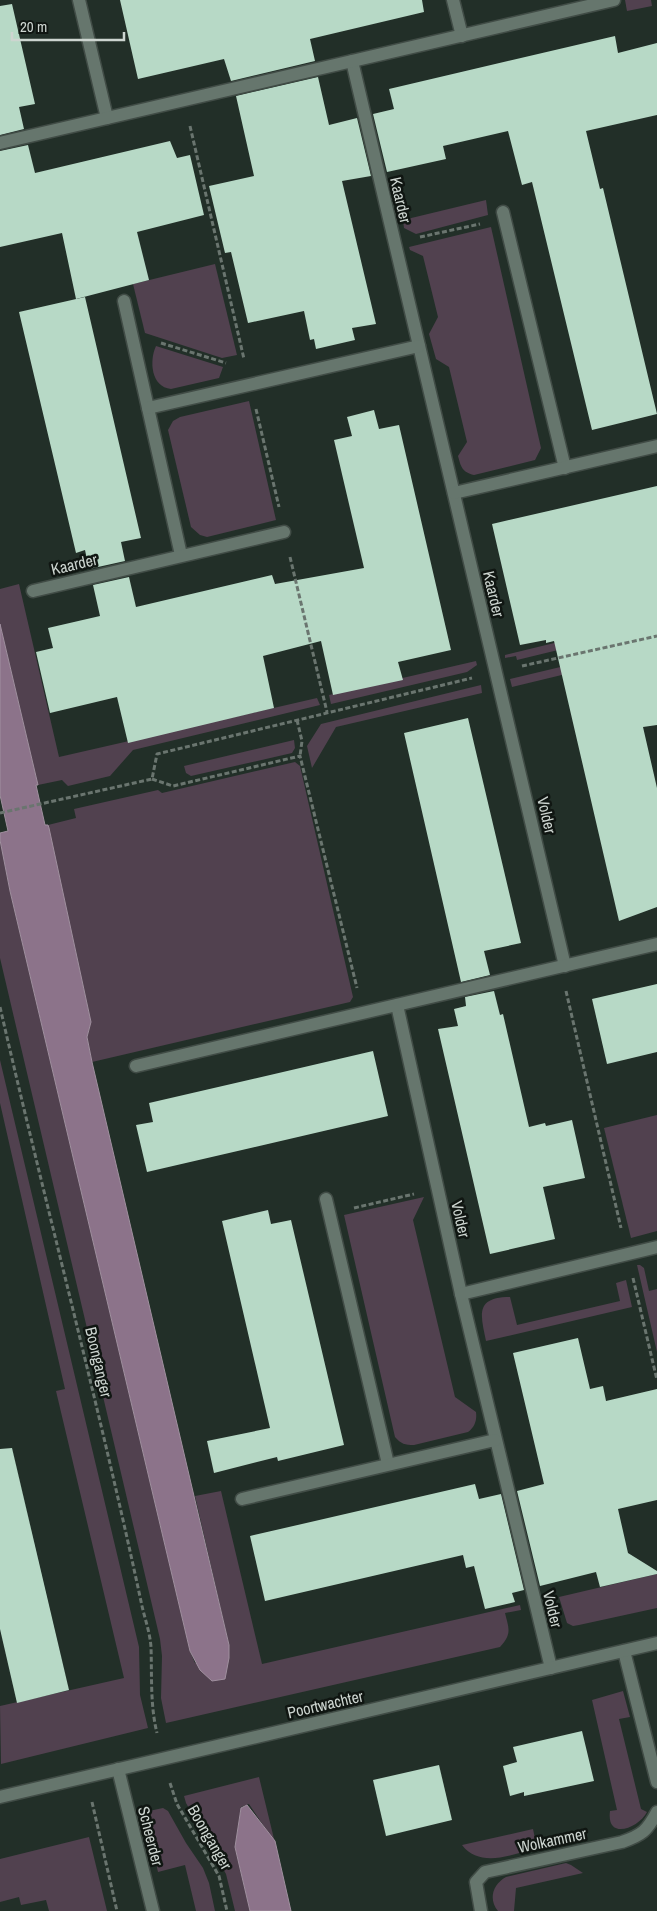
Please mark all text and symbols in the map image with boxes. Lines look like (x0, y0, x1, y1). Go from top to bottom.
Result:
scale bar (12, 10, 125, 42)
text: 20 m (20, 16, 47, 37)
street label: Kaarder (385, 175, 417, 226)
street label: Kaarder (49, 548, 100, 580)
street label: Kaarder (478, 569, 510, 620)
street label: Volder (532, 794, 562, 836)
street label: Volder (446, 1198, 476, 1240)
street label: Boonganger (80, 1325, 118, 1400)
street label: Volder (538, 1588, 568, 1630)
street label: Poortwachter (285, 1684, 366, 1723)
street label: Boonganger (183, 1801, 238, 1874)
street label: Scheerder (133, 1804, 169, 1869)
street label: Wolkammer (516, 1822, 589, 1858)

